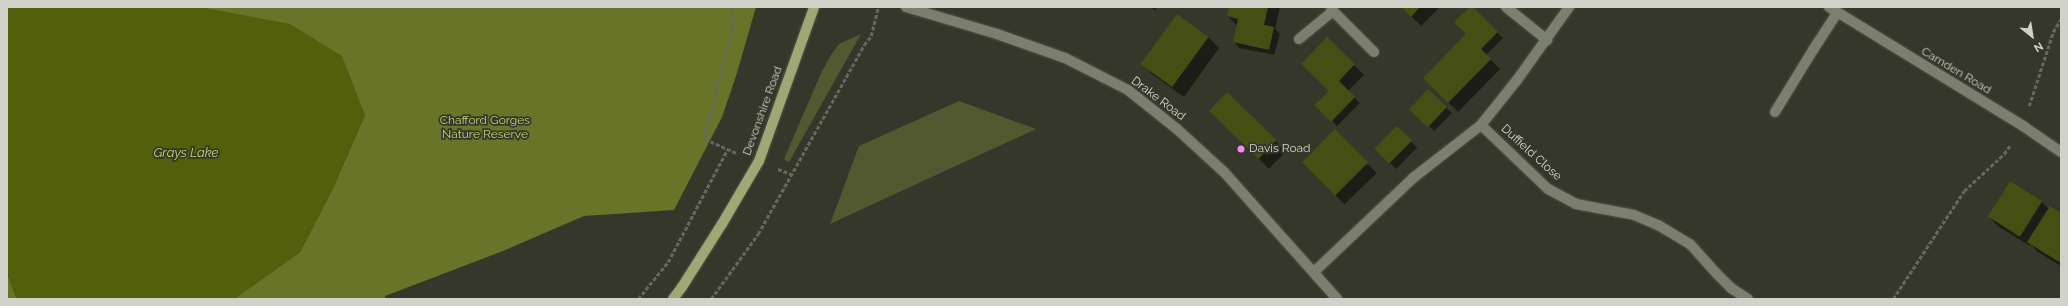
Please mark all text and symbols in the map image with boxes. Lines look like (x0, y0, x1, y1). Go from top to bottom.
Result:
north arrow (2012, 16, 2052, 56)
text: N (2031, 39, 2045, 55)
street label: Camden Road (1918, 44, 1994, 98)
street label: Devonshire Road (740, 64, 786, 158)
street label: Drake Road (1128, 74, 1188, 124)
park label: Chafford Gorges Nature Reserve (440, 114, 530, 142)
street label: Duffield Close (1498, 122, 1564, 184)
place label: Davis Road (1249, 142, 1311, 156)
marker: Davis Road (1236, 144, 1246, 154)
water label: Grays Lake (153, 145, 219, 161)

